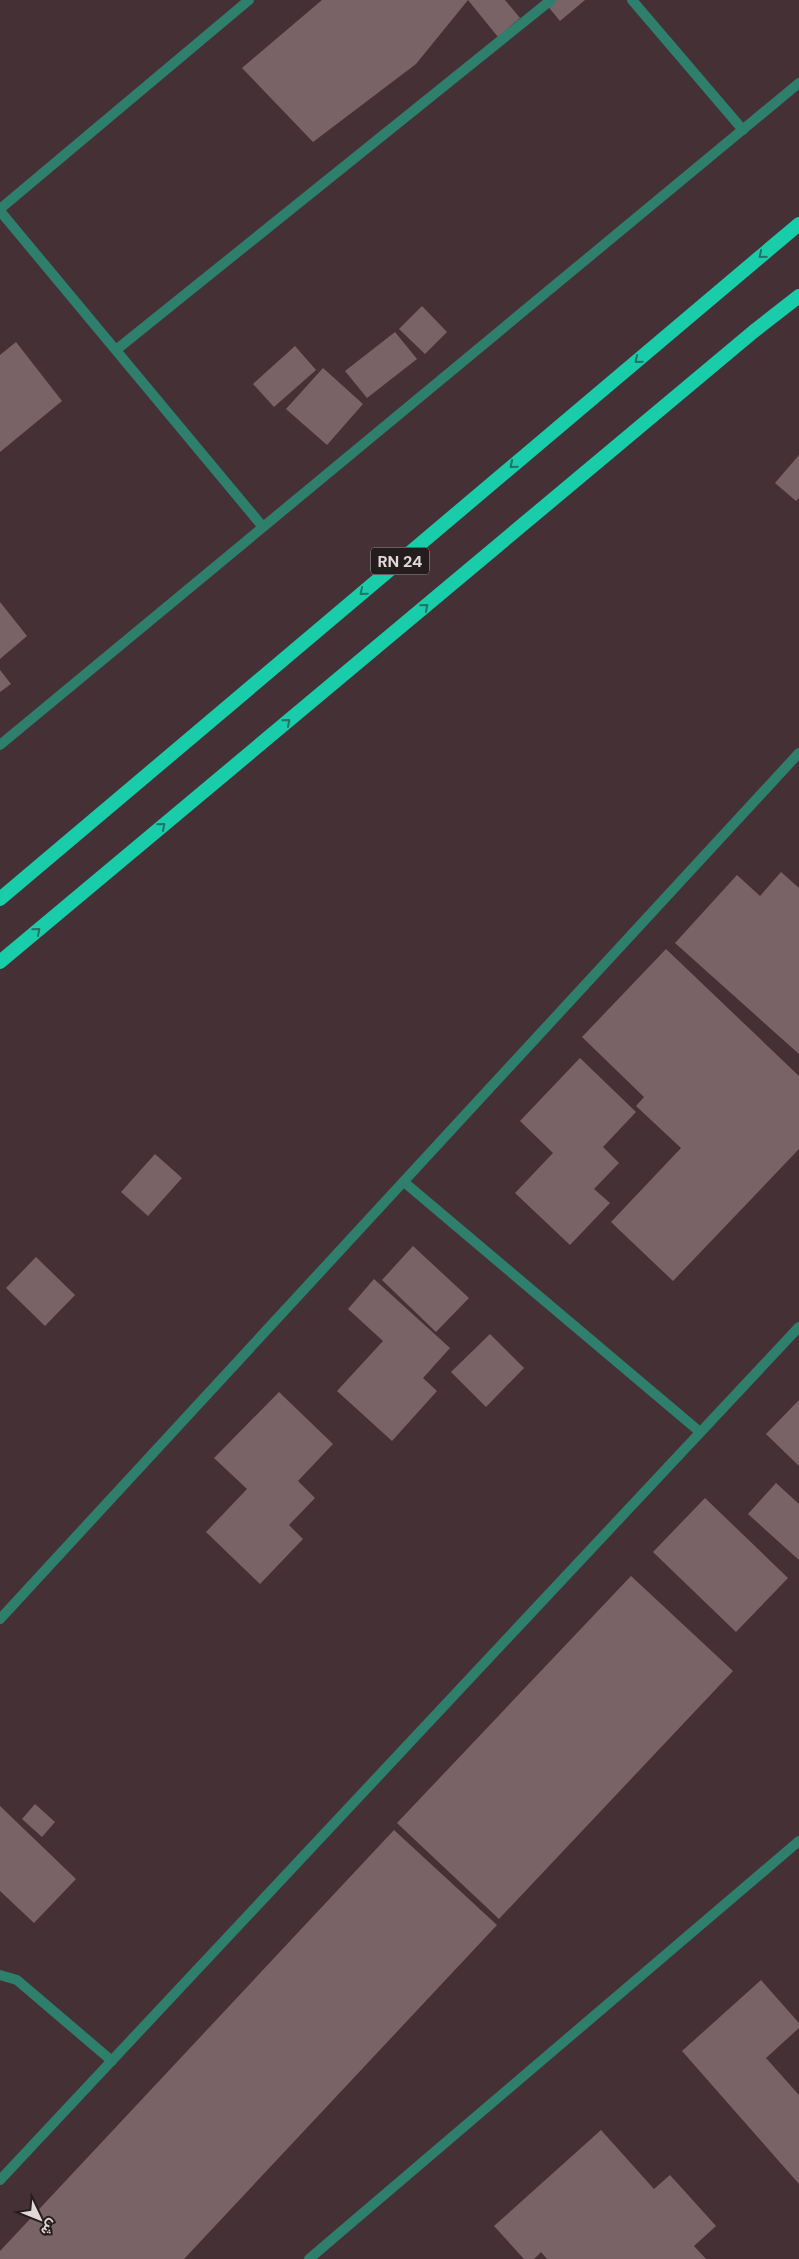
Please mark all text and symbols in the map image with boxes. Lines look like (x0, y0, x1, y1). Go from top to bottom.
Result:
one-way arrow (758, 250, 767, 259)
one-way arrow (634, 355, 643, 364)
one-way arrow (510, 459, 519, 468)
road number: RN 24 (371, 548, 429, 574)
one-way arrow (359, 587, 368, 596)
one-way arrow (419, 603, 428, 612)
one-way arrow (281, 719, 290, 728)
one-way arrow (156, 824, 165, 832)
one-way arrow (32, 927, 41, 936)
north arrow (15, 2194, 65, 2244)
text: ش (37, 2216, 62, 2240)

